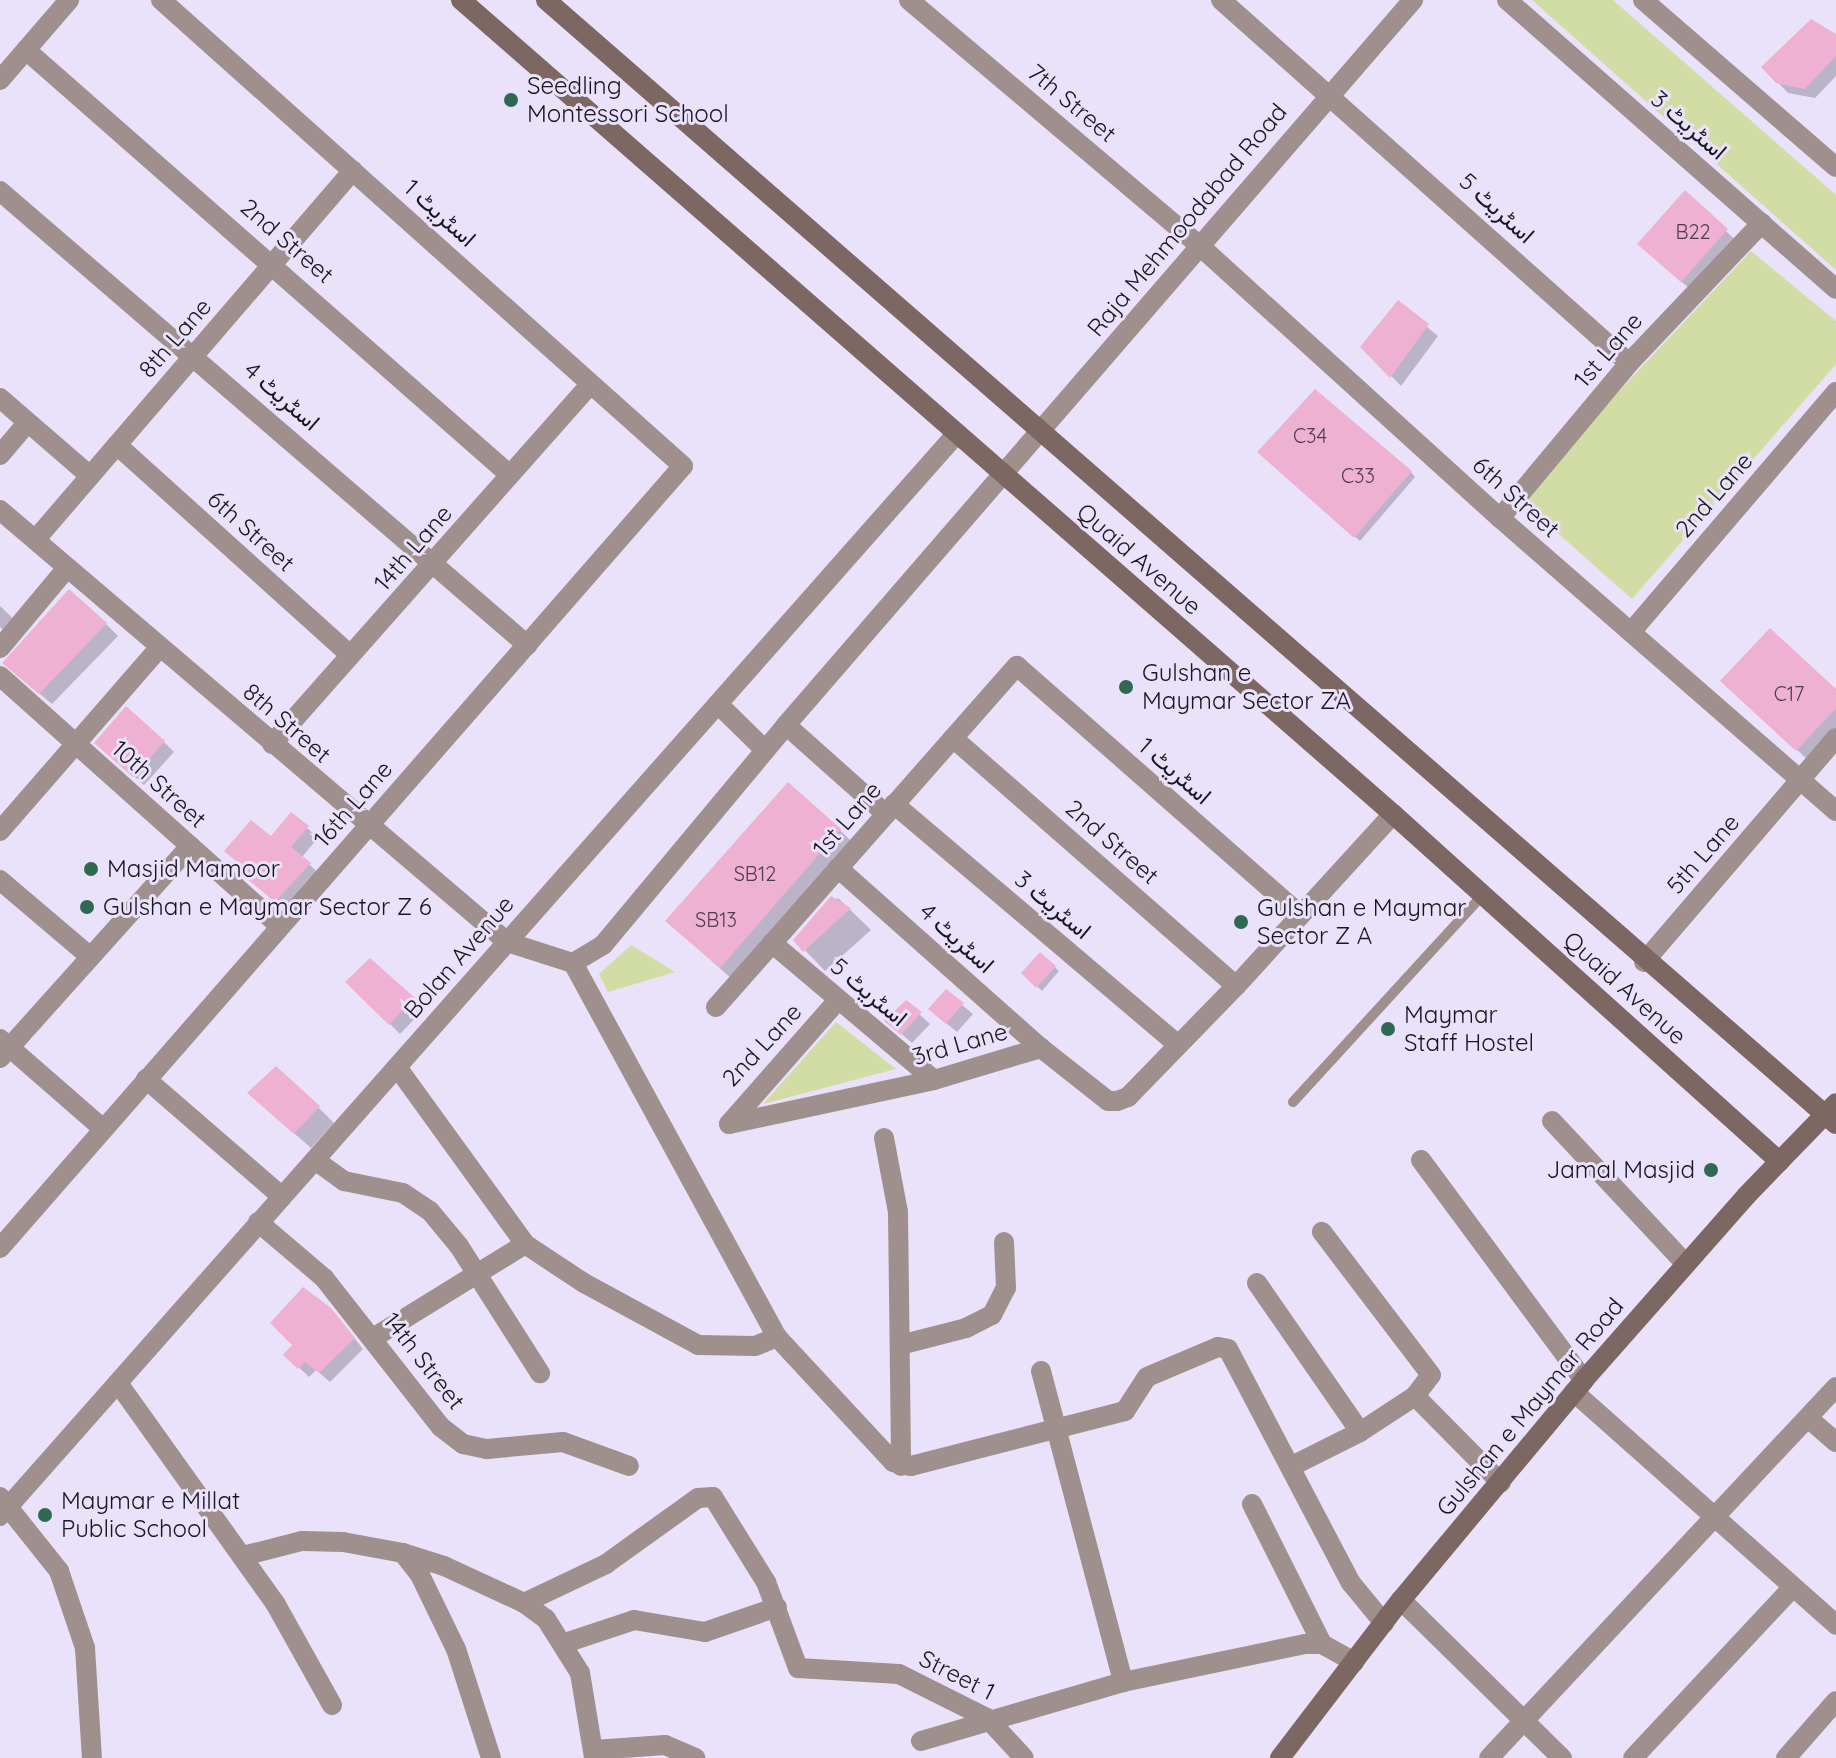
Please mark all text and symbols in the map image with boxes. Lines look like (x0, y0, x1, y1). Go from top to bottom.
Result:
street label: 7th Street (1022, 58, 1122, 148)
place label: Seedling Montessori School (527, 72, 729, 128)
street label: اسٹریٹ 3 (1645, 84, 1733, 166)
marker: Seedling Montessori School (502, 91, 520, 109)
street label: Raja Mehmoodabad Road (1081, 98, 1293, 342)
street label: اسٹریٹ 5 (1453, 167, 1541, 249)
street label: اسٹریٹ 1 (398, 173, 482, 253)
street label: 2nd Street (235, 193, 339, 289)
house number: B22 (1675, 219, 1711, 243)
street label: 8th Lane (133, 292, 217, 384)
street label: 1st Lane (1568, 307, 1648, 393)
street label: اسٹریٹ 4 (238, 355, 326, 437)
house number: C34 (1293, 423, 1327, 447)
street label: 2nd Lane (1669, 447, 1759, 543)
street label: 6th Street (1467, 451, 1565, 543)
house number: C33 (1341, 463, 1375, 487)
street label: 6th Street (202, 485, 300, 577)
street label: Quaid Avenue (1071, 497, 1207, 621)
street label: 14th Lane (368, 499, 458, 597)
place label: Gulshan e Maymar Sector ZA (1142, 659, 1351, 715)
street label: 8th Street (237, 677, 337, 769)
marker: Gulshan e Maymar Sector ZA (1117, 678, 1135, 696)
house number: C17 (1774, 681, 1804, 705)
street label: اسٹریٹ 1 (1133, 732, 1217, 810)
street label: 10th Street (106, 734, 212, 834)
street label: 16th Lane (308, 755, 398, 853)
street label: 1st Lane (807, 776, 887, 862)
street label: 2nd Street (1060, 794, 1164, 890)
street label: 5th Lane (1661, 808, 1745, 900)
place label: Masjid Mamoor (107, 855, 280, 883)
marker: Masjid Mamoor (82, 860, 100, 878)
house number: SB12 (734, 861, 776, 885)
street label: اسٹریٹ 3 (1009, 865, 1097, 945)
street label: Bolan Avenue (398, 890, 520, 1024)
place label: Gulshan e Maymar Sector Z 6 (103, 893, 432, 921)
place label: Gulshan e Maymar Sector Z A (1257, 894, 1467, 950)
street label: اسٹریٹ 4 (914, 897, 1000, 979)
marker: Gulshan e Maymar Sector Z 6 (78, 898, 96, 916)
house number: SB13 (695, 907, 737, 931)
marker: Gulshan e Maymar Sector Z A (1232, 913, 1250, 931)
street label: Quaid Avenue (1558, 925, 1692, 1051)
street label: اسٹریٹ 5 (825, 952, 913, 1032)
street label: 2nd Lane (716, 998, 808, 1092)
place label: Maymar Staff Hostel (1404, 1001, 1534, 1057)
street label: 3rd Lane (909, 1017, 1011, 1071)
marker: Maymar Staff Hostel (1379, 1020, 1397, 1038)
place label: Jamal Masjid (1546, 1156, 1695, 1184)
marker: Jamal Masjid (1702, 1161, 1720, 1179)
street label: Gulshan e Maymar Road (1430, 1292, 1630, 1522)
street label: 14th Street (377, 1307, 471, 1415)
place label: Maymar e Millat Public School (61, 1487, 240, 1543)
marker: Maymar e Millat Public School (36, 1506, 54, 1524)
street label: Street 1 (914, 1644, 1000, 1706)

